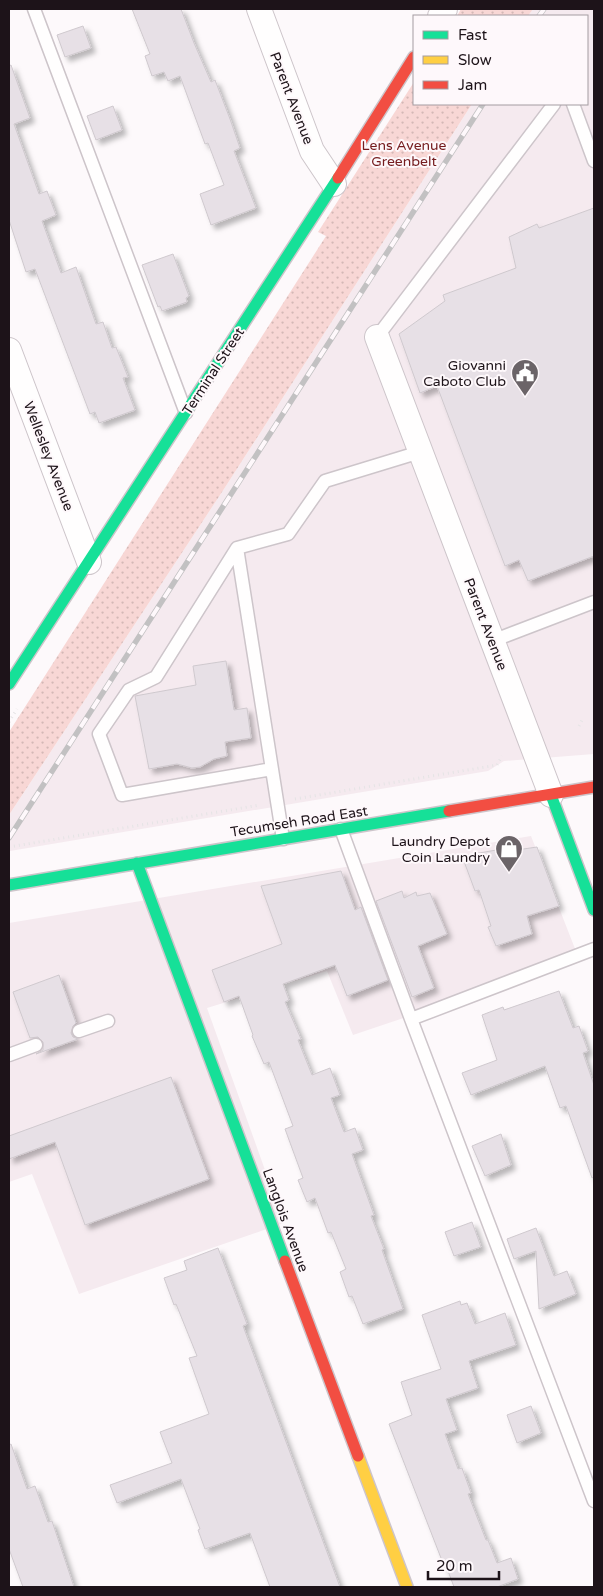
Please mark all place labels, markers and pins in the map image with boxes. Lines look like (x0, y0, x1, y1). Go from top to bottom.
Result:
place label: Giovanni Caboto Club (423, 357, 506, 390)
public building icon: Giovanni Caboto Club (510, 358, 540, 397)
place label: Laundry Depot Coin Laundry (391, 833, 491, 866)
shop icon: Laundry Depot Coin Laundry (494, 834, 524, 873)

